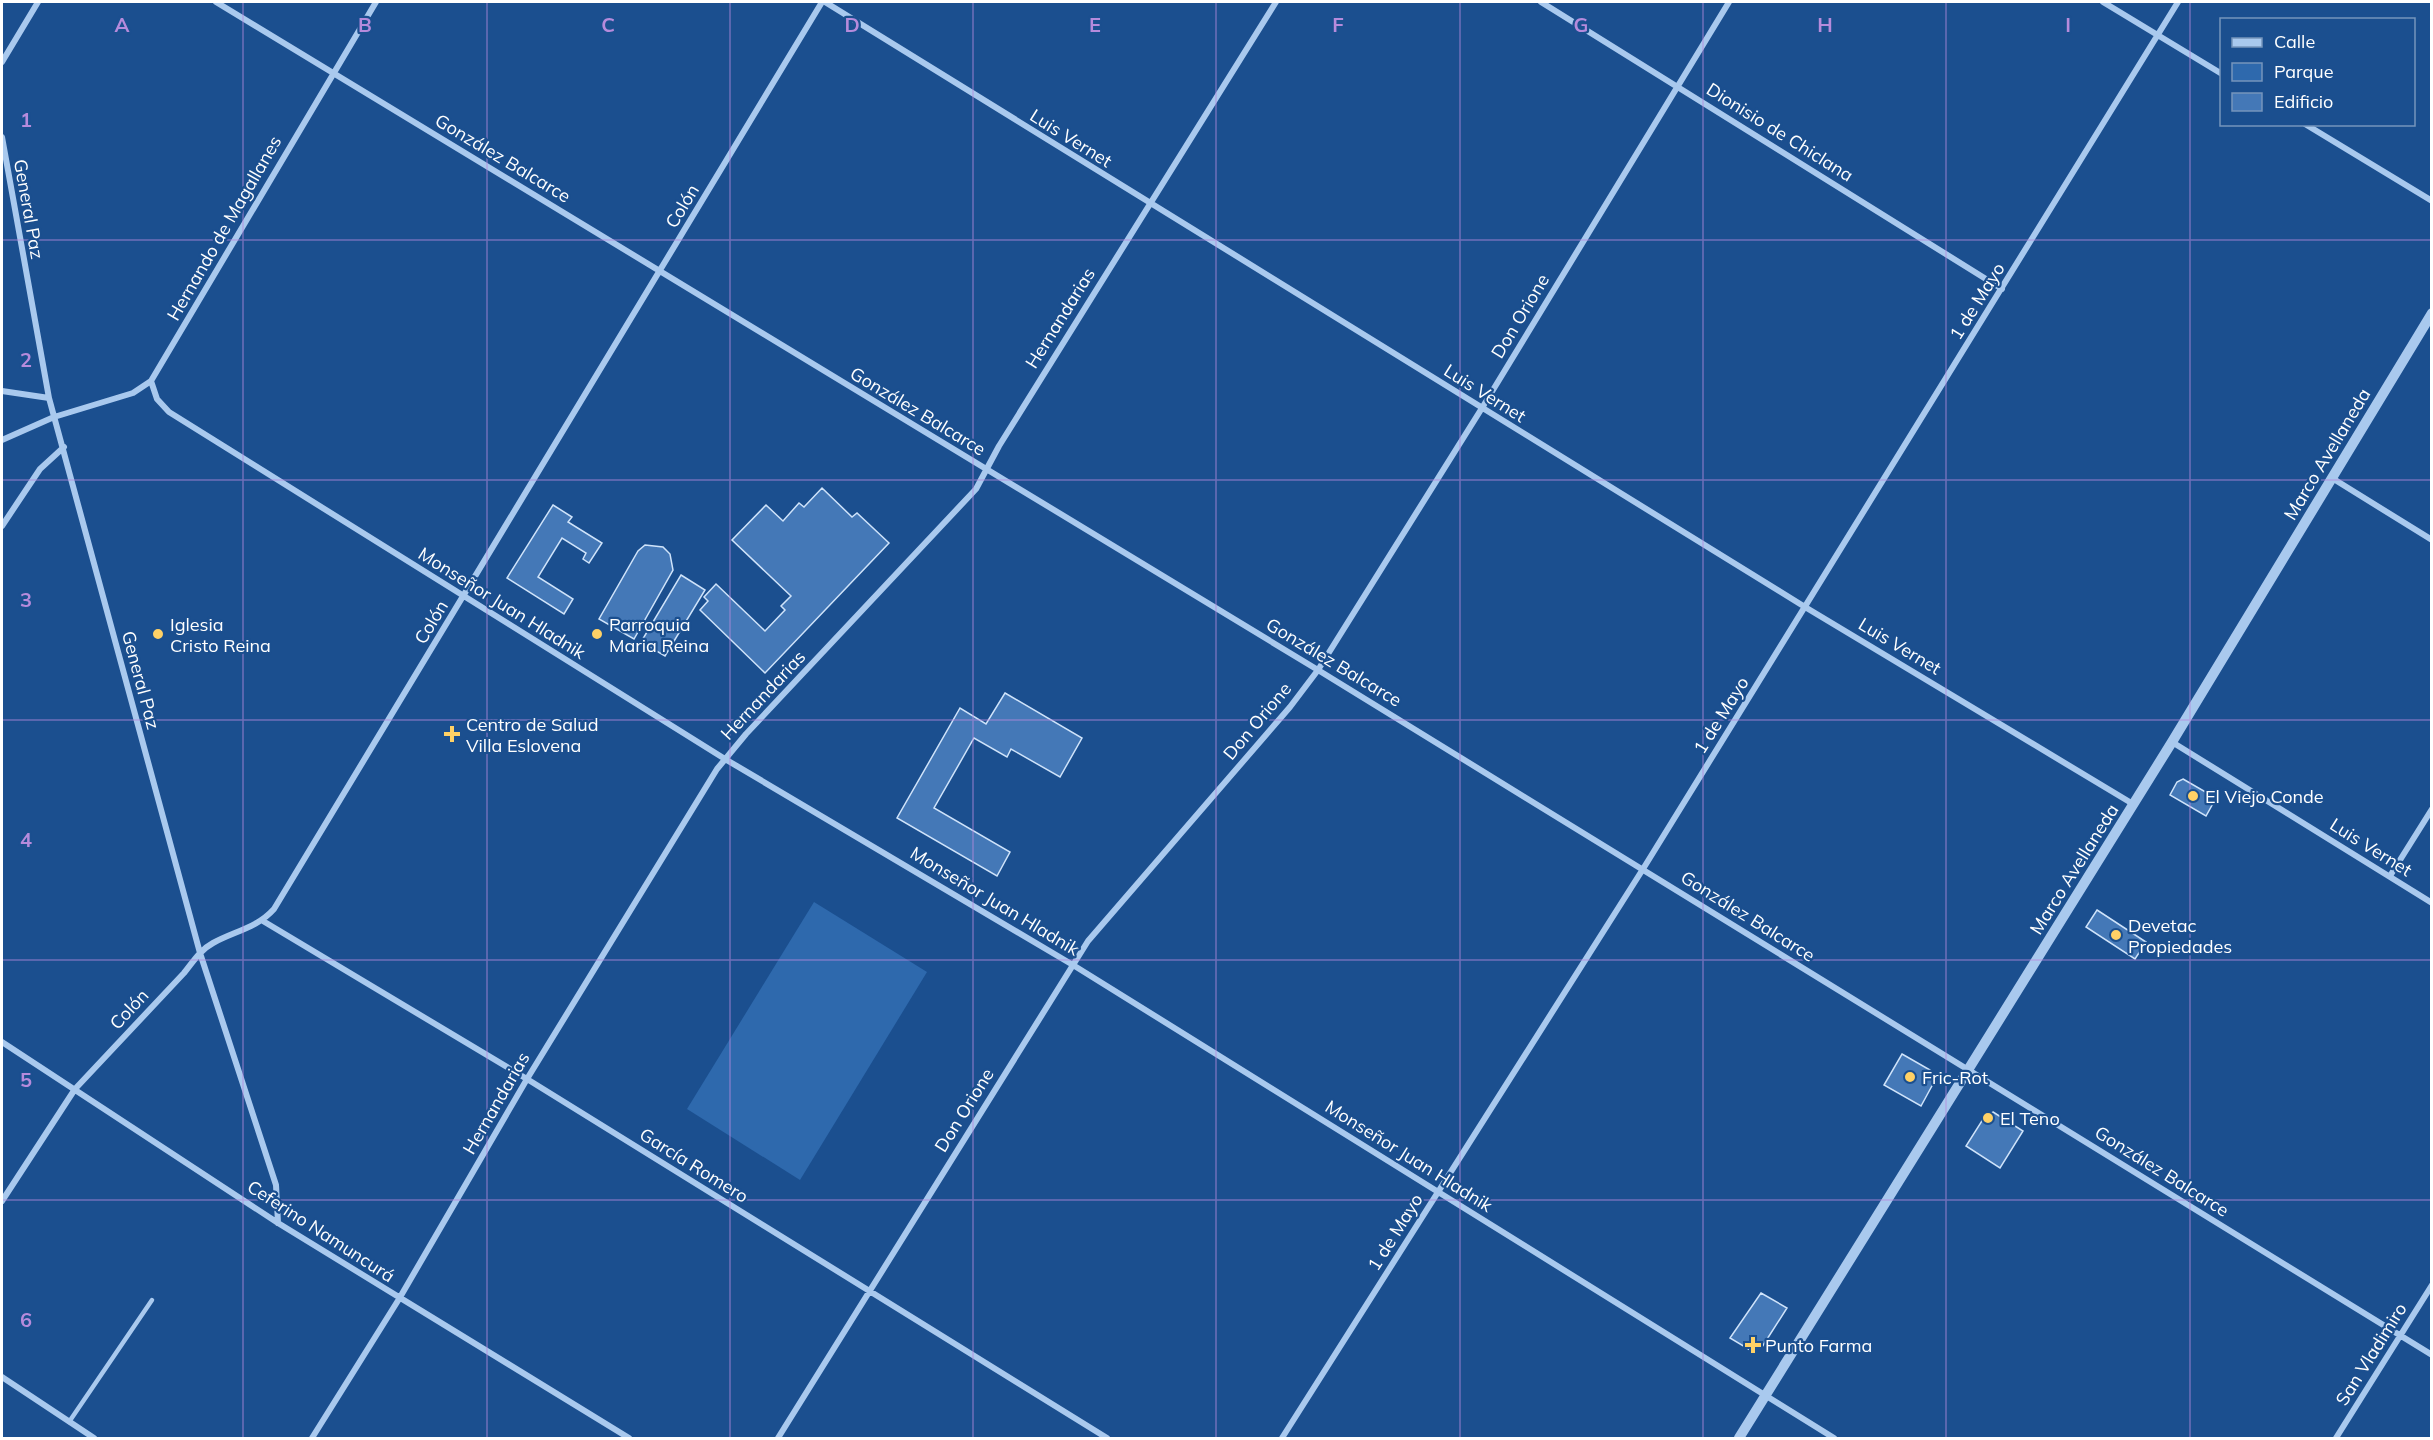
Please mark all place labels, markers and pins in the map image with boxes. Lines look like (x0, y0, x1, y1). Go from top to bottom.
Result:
place label: Iglesia Cristo Reina (170, 613, 271, 657)
place label: Parroquia Maria Reina (609, 613, 709, 657)
marker: Iglesia Cristo Reina (151, 627, 165, 641)
marker: Parroquia Maria Reina (590, 627, 604, 641)
place label: Centro de Salud Villa Eslovena (466, 713, 599, 757)
marker: Centro de Salud Villa Eslovena (443, 725, 461, 743)
place label: El Viejo Conde (2205, 785, 2324, 808)
marker: El Viejo Conde (2186, 789, 2200, 803)
place label: Devetac Propiedades (2128, 914, 2232, 958)
marker: Devetac Propiedades (2109, 928, 2123, 942)
place label: Fric-Rot (1922, 1066, 1988, 1089)
marker: Fric-Rot (1903, 1070, 1917, 1084)
place label: El Teno (2000, 1107, 2060, 1130)
marker: El Teno (1981, 1111, 1995, 1125)
place label: Punto Farma (1765, 1334, 1872, 1357)
marker: Punto Farma (1746, 1338, 1760, 1352)

